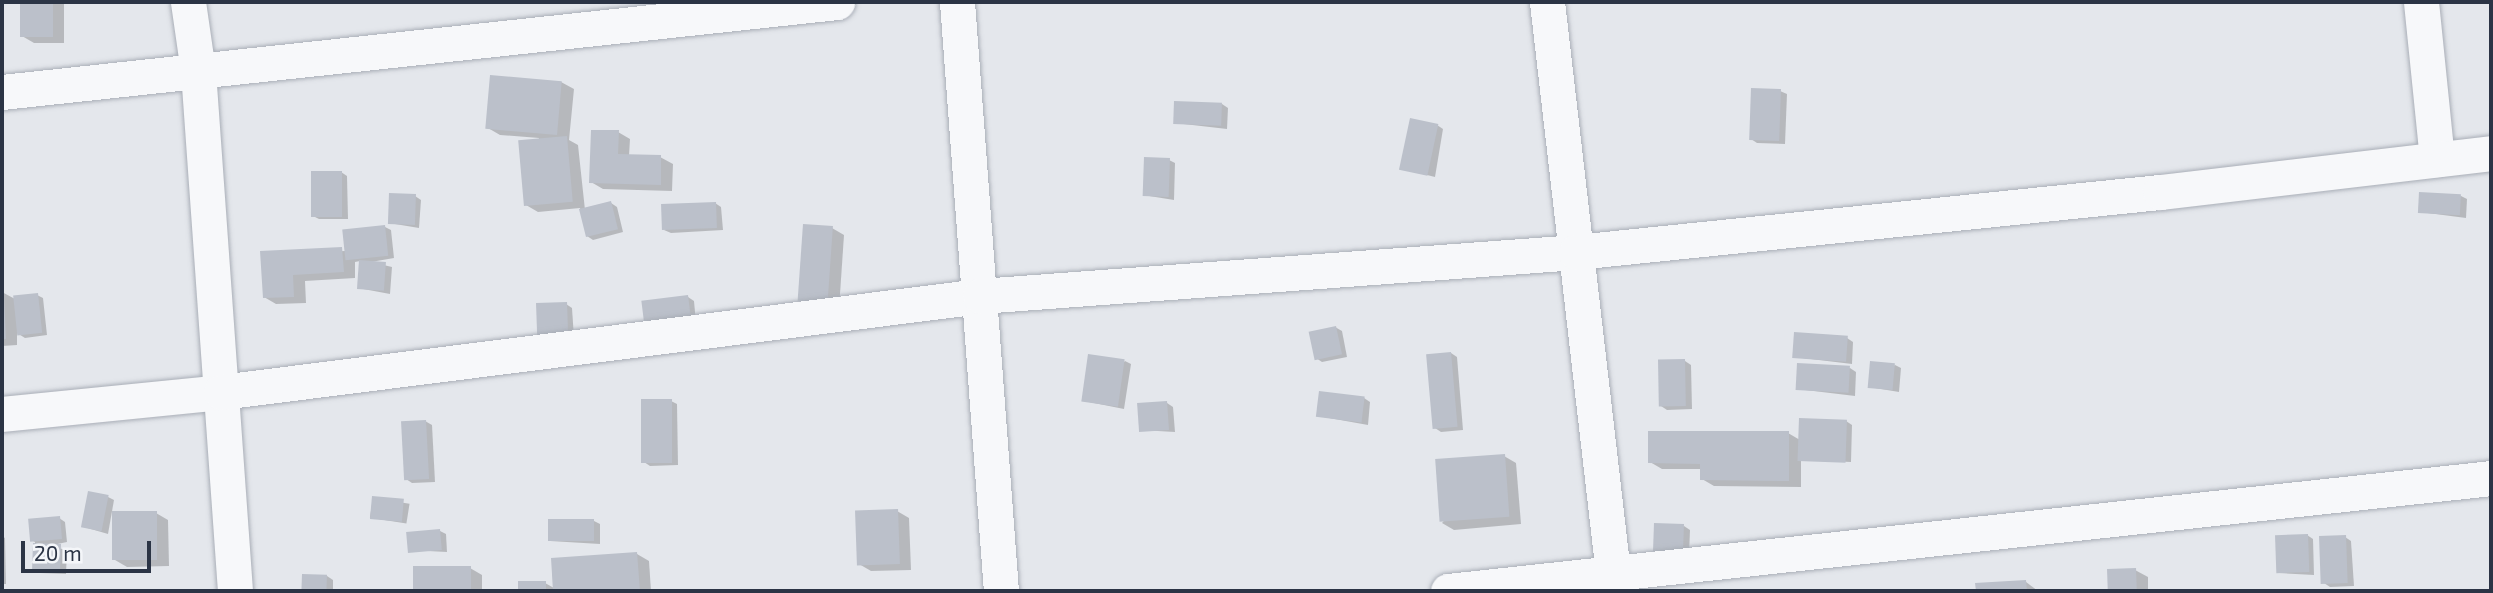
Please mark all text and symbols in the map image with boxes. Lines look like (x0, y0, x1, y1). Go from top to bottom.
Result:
scale bar (24, 526, 154, 570)
text: 20 m (34, 540, 82, 565)

